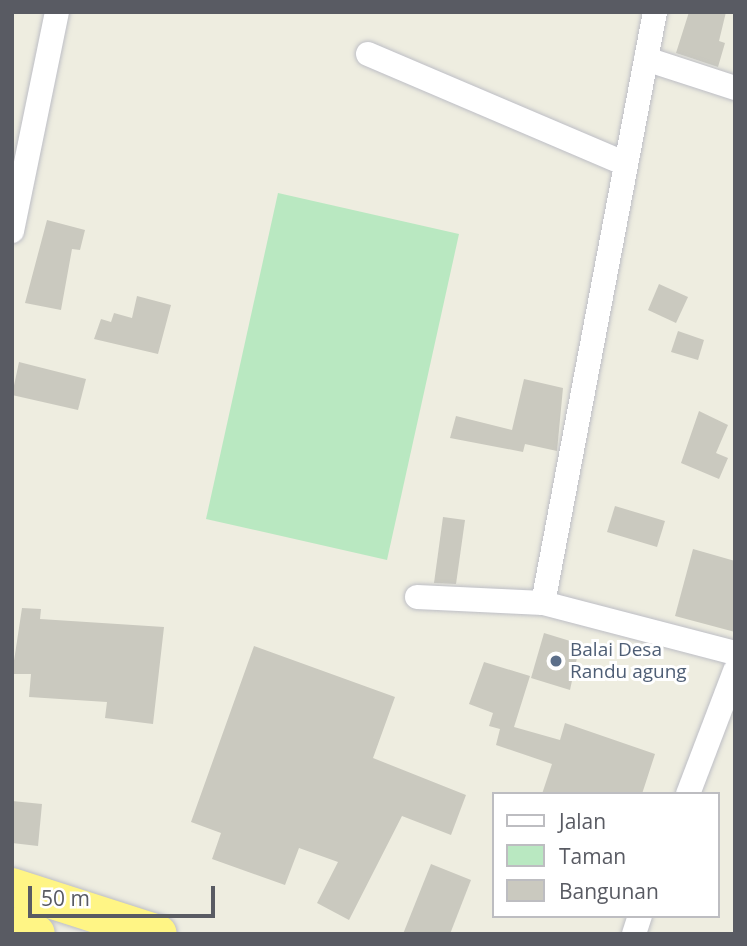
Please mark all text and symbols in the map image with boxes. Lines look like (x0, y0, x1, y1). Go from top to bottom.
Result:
place label: Balai Desa Randu agung (570, 639, 687, 683)
marker: Balai Desa Randu agung (548, 653, 564, 669)
legend (491, 792, 719, 918)
text: Jalan (559, 807, 606, 835)
text: Taman (559, 842, 626, 870)
scale bar (32, 872, 219, 916)
text: Bangunan (559, 877, 659, 905)
text: 50 m (41, 884, 90, 912)

